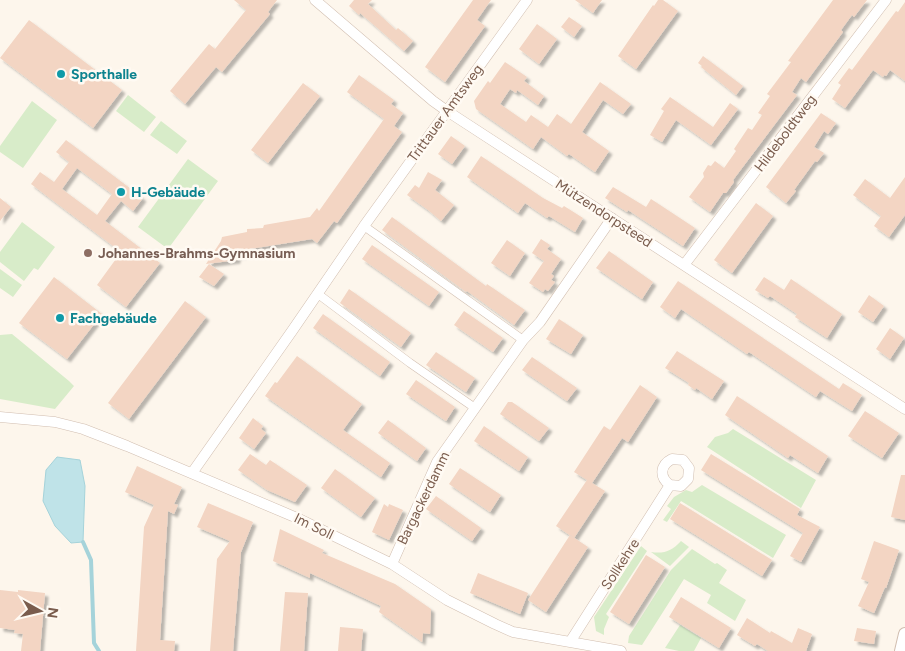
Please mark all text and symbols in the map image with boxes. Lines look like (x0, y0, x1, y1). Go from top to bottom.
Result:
street label: Trittauer Amtsweg (404, 61, 486, 165)
place label: Sporthalle (71, 66, 137, 83)
marker: Sporthalle (55, 68, 67, 80)
street label: Hildeboldtweg (751, 91, 820, 175)
street label: Mützendorpsteed (552, 176, 655, 251)
place label: H-Gebäude (131, 184, 205, 201)
marker: H-Gebäude (115, 186, 127, 198)
place label: Johannes-Brahms-Gymnasium (98, 245, 295, 262)
marker: Johannes-Brahms-Gymnasium (82, 247, 94, 259)
place label: Fachgebäude (70, 310, 157, 327)
marker: Fachgebäude (54, 312, 66, 324)
street label: Bargackerdamm (394, 449, 453, 548)
street label: Im Soll (291, 510, 336, 543)
street label: Sollkehre (598, 535, 643, 593)
north arrow (15, 586, 65, 636)
text: N (43, 606, 62, 619)

